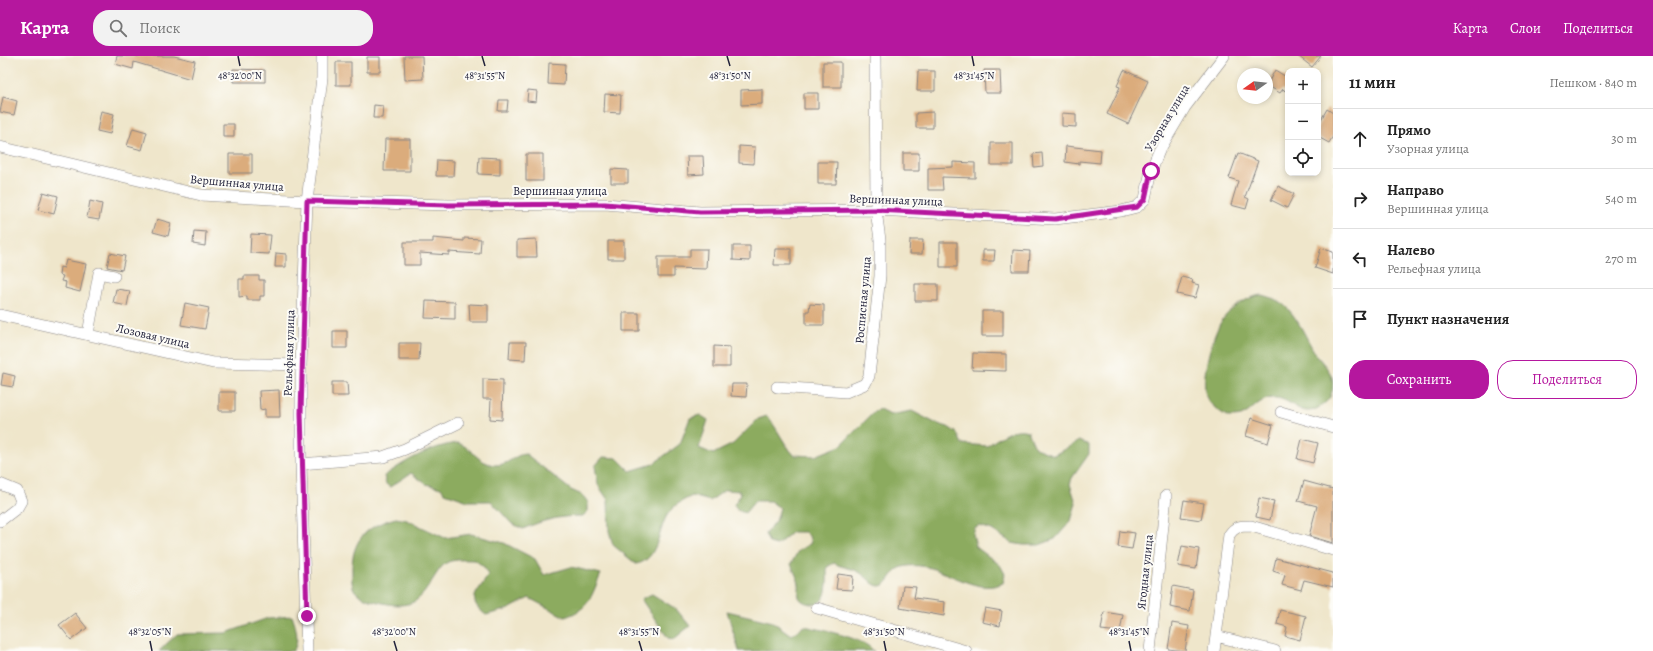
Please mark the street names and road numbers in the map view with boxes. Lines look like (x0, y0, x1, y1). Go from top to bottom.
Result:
street label: Узорная улица (1141, 81, 1194, 155)
street label: Вершинная улица (189, 171, 285, 195)
street label: Вершинная улица (513, 183, 607, 199)
street label: Вершинная улица (849, 190, 944, 210)
street label: Росписная улица (851, 255, 875, 344)
street label: Рельефная улица (279, 309, 299, 397)
street label: Лозовая улица (115, 320, 192, 352)
street label: Ягодная улица (1133, 533, 1157, 610)

